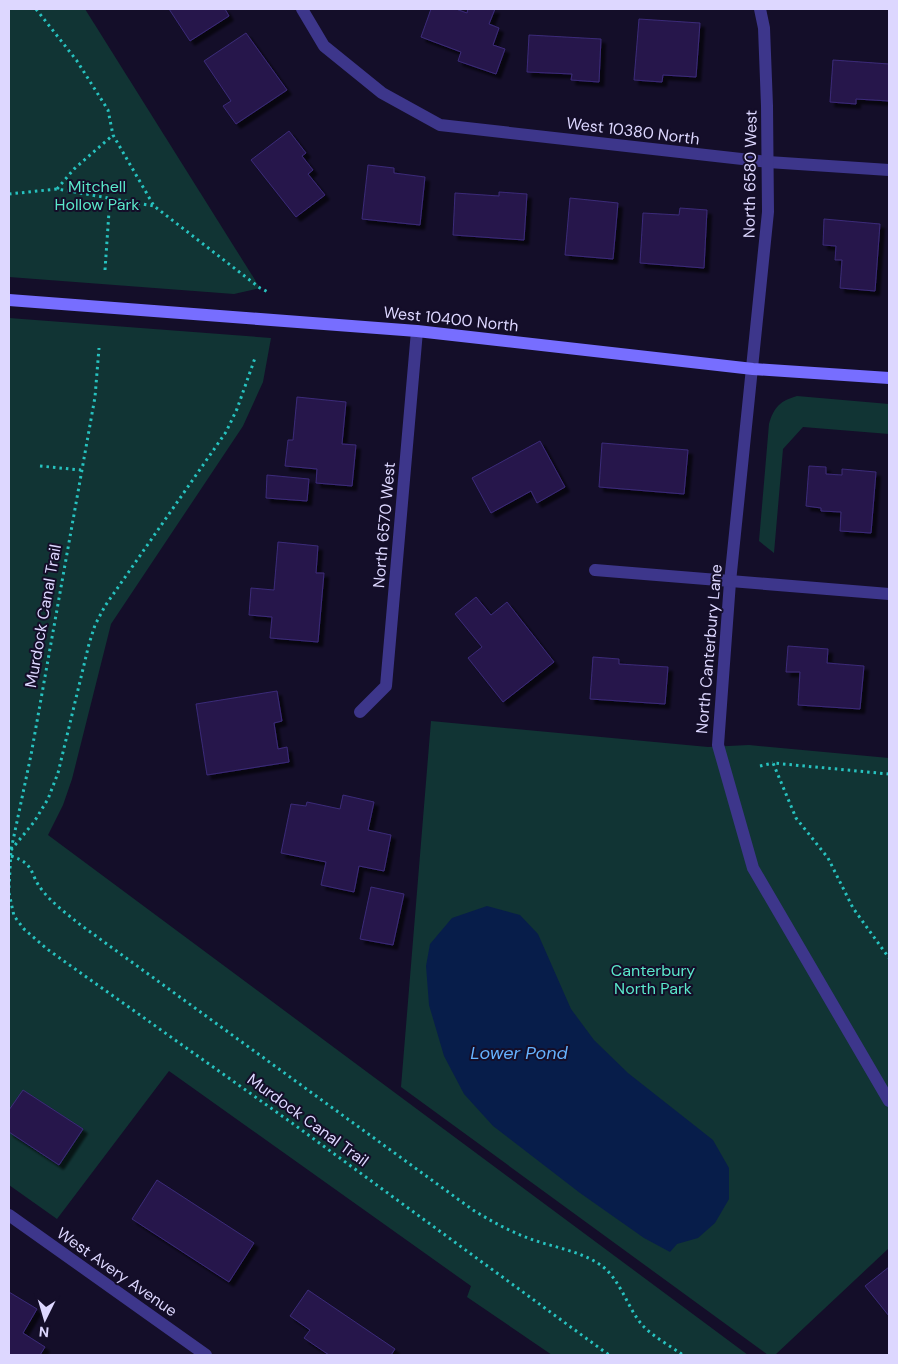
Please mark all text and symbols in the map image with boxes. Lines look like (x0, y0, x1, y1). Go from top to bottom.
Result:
street label: North 6580 West (738, 110, 762, 238)
street label: West 10380 North (565, 112, 701, 150)
park label: Mitchell Hollow Park (55, 176, 139, 215)
street label: West 10400 North (382, 301, 520, 337)
street label: North 6570 West (368, 461, 400, 589)
street label: Murdock Canal Trail (20, 543, 66, 689)
street label: North Canterbury Lane (691, 563, 727, 735)
park label: Canterbury North Park (611, 960, 695, 999)
water label: Lower Pond (470, 1041, 569, 1065)
street label: Murdock Canal Trail (243, 1069, 373, 1171)
street label: West Avery Avenue (53, 1223, 181, 1321)
north arrow (20, 1294, 70, 1344)
text: N (38, 1323, 50, 1341)

